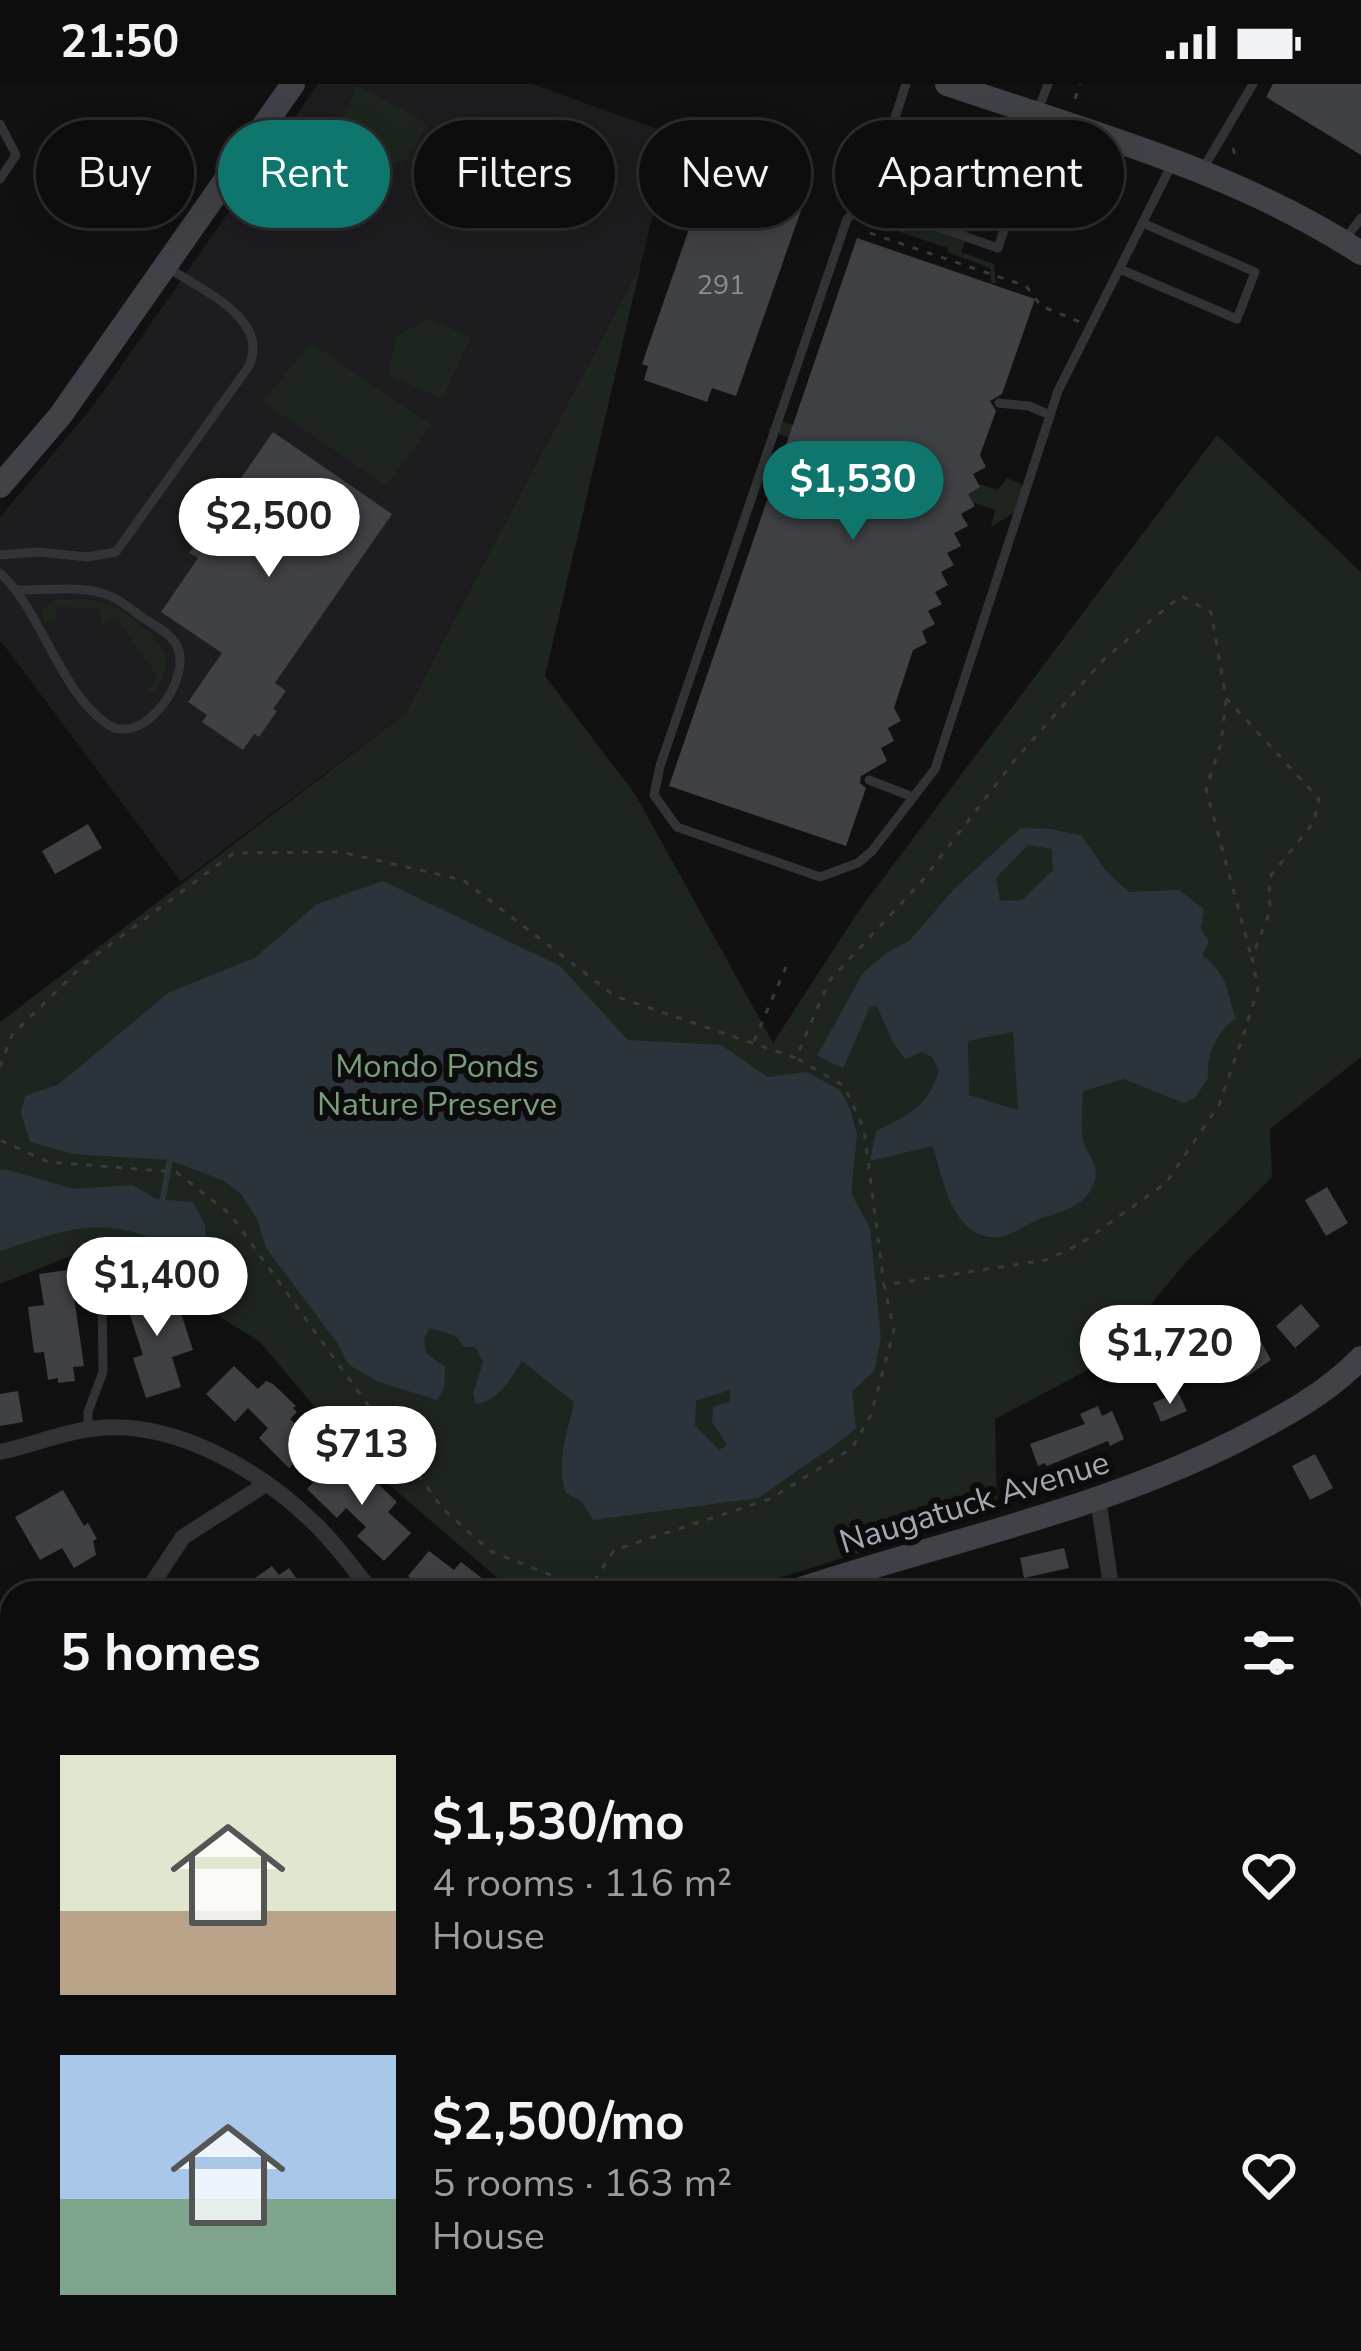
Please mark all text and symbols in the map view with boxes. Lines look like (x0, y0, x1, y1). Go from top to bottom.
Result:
text: 21:50 (60, 12, 179, 73)
chip: Buy (36, 120, 194, 228)
chip: Rent (218, 120, 390, 228)
chip: Filters (414, 120, 615, 228)
chip: New (639, 120, 811, 228)
chip: Apartment (835, 120, 1124, 228)
house number: 291 (697, 267, 745, 304)
pin: $1,530 (755, 441, 951, 543)
text: $1,530 (790, 453, 916, 506)
pin: $2,500 (171, 478, 367, 580)
text: $2,500 (206, 490, 332, 543)
park label: Mondo Ponds Nature Preserve (317, 1044, 557, 1127)
pin: $1,400 (59, 1237, 255, 1339)
text: $1,400 (94, 1249, 220, 1302)
pin: $1,720 (1072, 1305, 1268, 1407)
text: $1,720 (1107, 1317, 1233, 1370)
pin: $713 (291, 1406, 433, 1508)
text: $713 (315, 1418, 409, 1471)
street label: Naugatuck Avenue (834, 1440, 1115, 1565)
text: 5 homes (60, 1618, 261, 1688)
icon: filters (1236, 1620, 1302, 1686)
text: $1,530/mo (432, 1787, 685, 1857)
icon: home (156, 1803, 300, 1947)
icon: heart (1236, 1842, 1302, 1908)
text: 4 rooms · 116 m² (432, 1857, 732, 1910)
text: House (432, 1910, 545, 1963)
text: $2,500/mo (432, 2087, 685, 2157)
icon: home (156, 2103, 300, 2247)
icon: heart (1236, 2142, 1302, 2208)
text: 5 rooms · 163 m² (432, 2157, 732, 2210)
text: House (432, 2210, 545, 2263)

